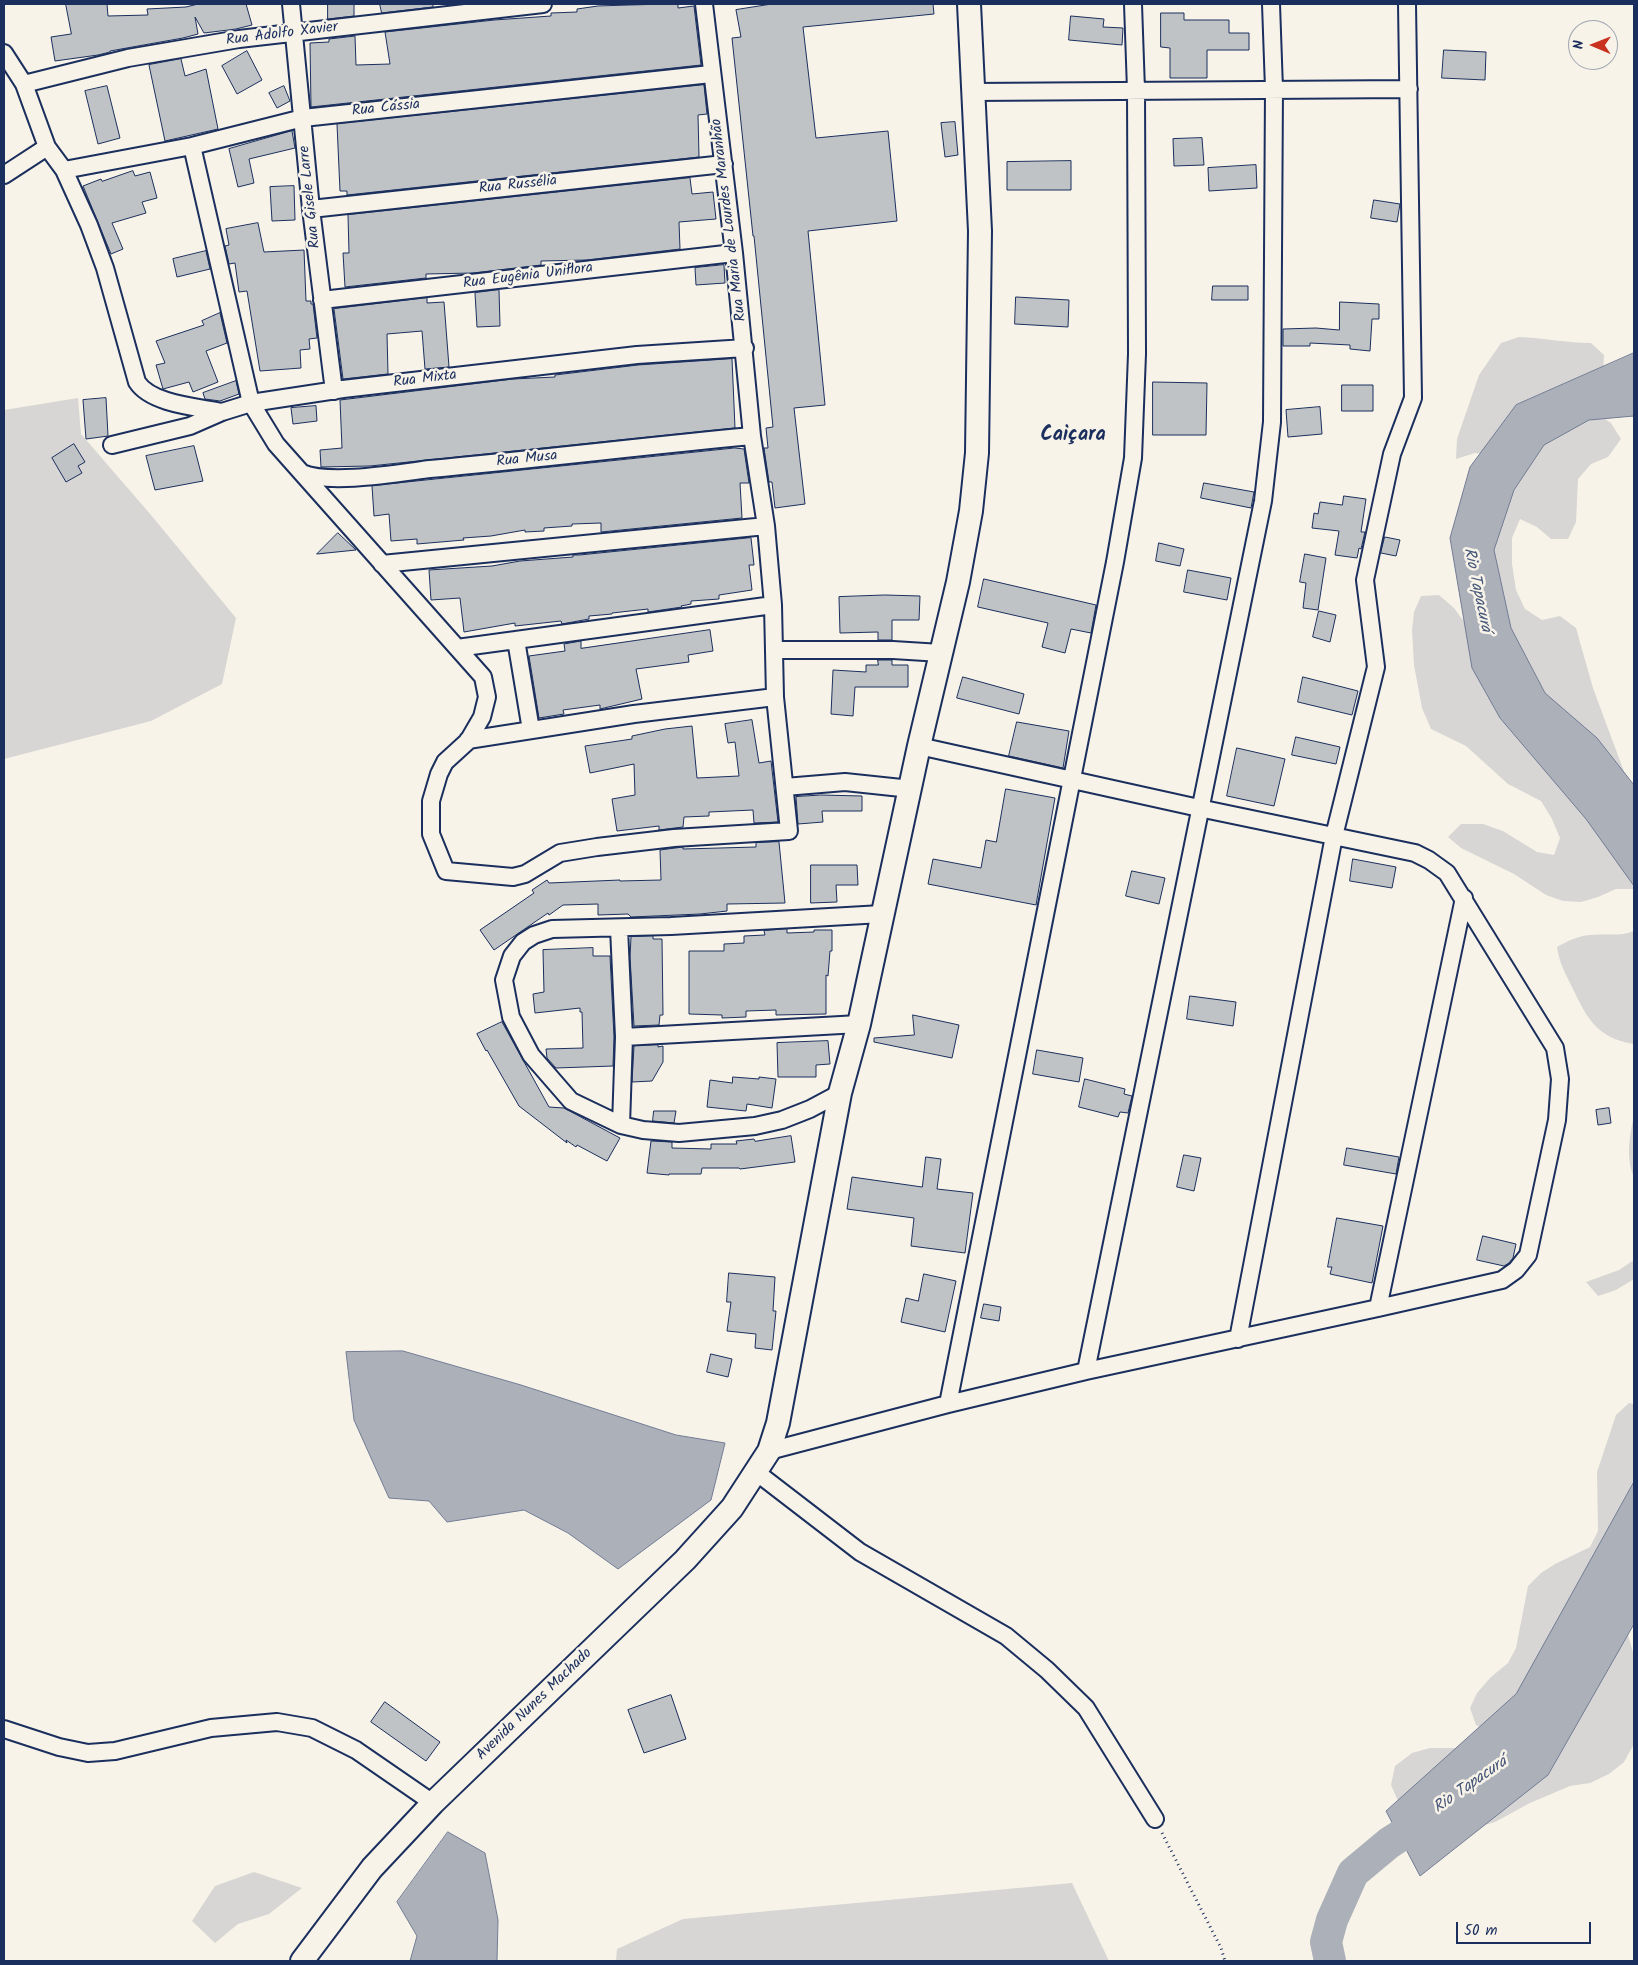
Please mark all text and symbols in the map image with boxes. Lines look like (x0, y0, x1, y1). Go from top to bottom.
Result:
street label: Rua Adolfo Xavier (225, 19, 339, 51)
north arrow (1568, 20, 1618, 70)
text: N (1568, 40, 1590, 49)
street label: Rua Cássia (351, 96, 421, 122)
street label: Rua Maria de Lourdes Maranhão (709, 118, 751, 322)
street label: Rua Gisele Larre (297, 145, 325, 249)
street label: Rua Russélia (478, 173, 558, 199)
street label: Rua Eugênia Uniflora (462, 260, 594, 294)
street label: Rua Mixta (392, 367, 458, 393)
district label: Caiçara (1040, 425, 1106, 449)
street label: Rua Musa (495, 448, 559, 472)
water label: Rio Tapacurá (1458, 546, 1494, 634)
street label: Avenida Nunes Machado (473, 1645, 597, 1765)
water label: Rio Tapacurá (1430, 1754, 1512, 1818)
scale bar (1458, 1912, 1593, 1944)
text: 50 m (1464, 1919, 1498, 1943)

